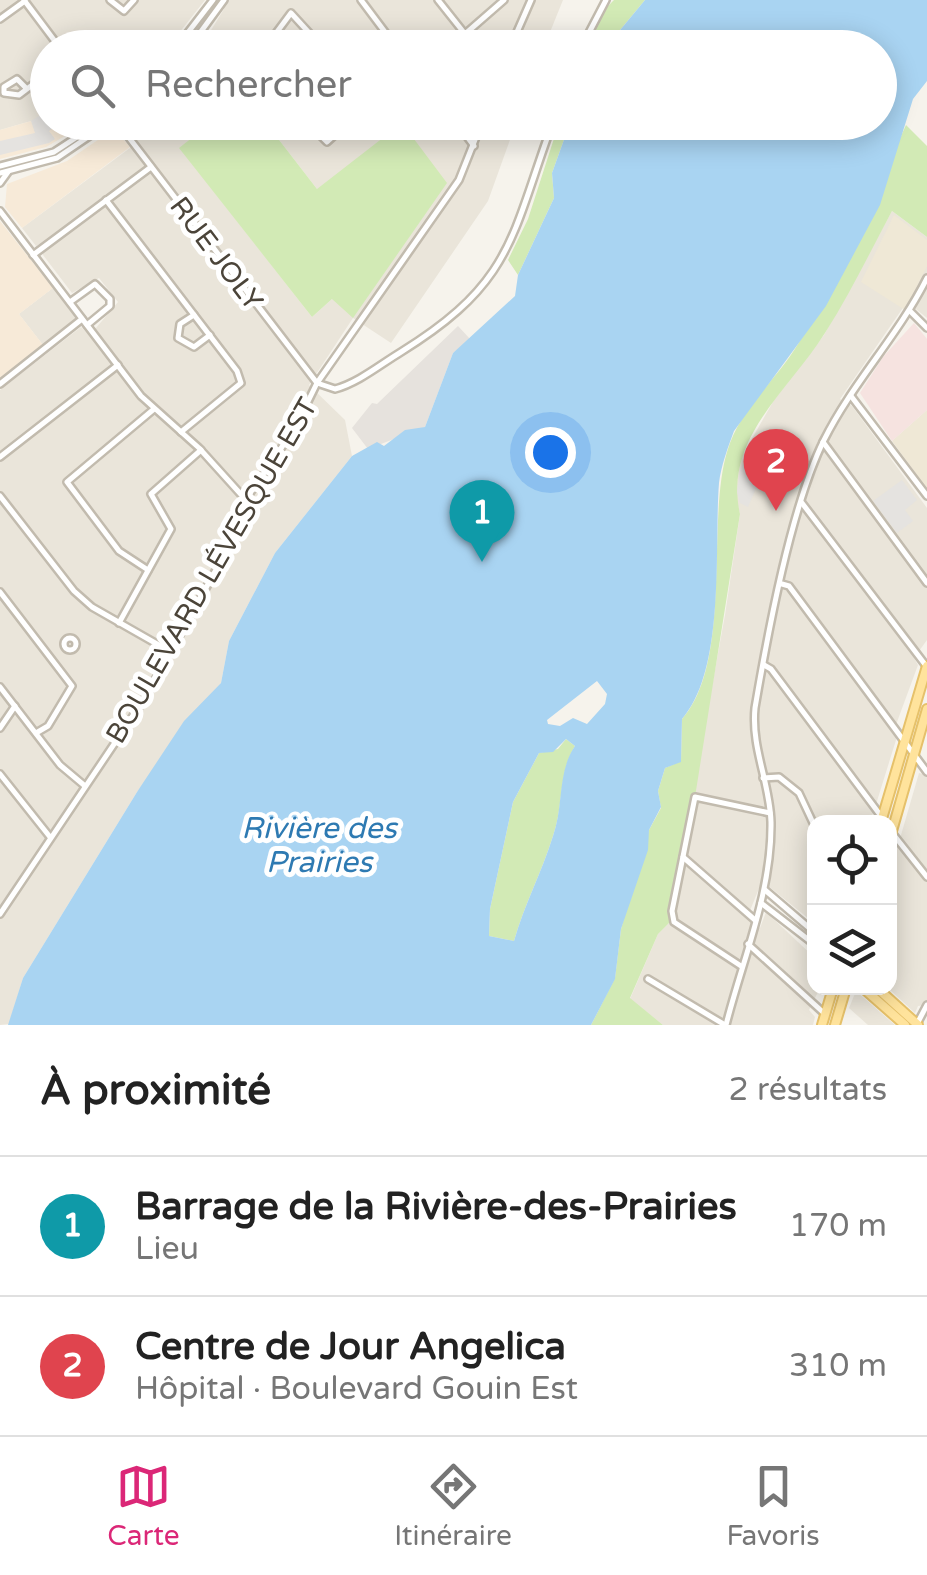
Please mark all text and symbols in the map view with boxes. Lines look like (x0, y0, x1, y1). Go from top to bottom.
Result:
search box (30, 30, 897, 140)
icon: search (65, 58, 120, 113)
text: Rechercher (145, 62, 352, 108)
street label: RUE JOLY (162, 190, 270, 317)
street label: BOULEVARD LÉVESQUE EST (99, 392, 325, 749)
your location (525, 427, 576, 478)
pin: 2 (744, 428, 808, 511)
pin: 1 (450, 480, 514, 562)
water label: Rivière des Prairies (241, 810, 399, 881)
map controls (807, 815, 897, 995)
button: locate (807, 815, 897, 905)
button: layers (807, 905, 897, 995)
text: À proximité (40, 1065, 271, 1116)
text: 2 résultats (728, 1071, 887, 1109)
text: Barrage de la Rivière-des-Prairies (135, 1184, 737, 1230)
text: 1 (62, 1207, 83, 1245)
text: 170 m (789, 1207, 887, 1245)
text: Lieu (135, 1230, 199, 1268)
text: Centre de Jour Angelica (135, 1324, 566, 1370)
text: 2 (62, 1347, 83, 1385)
text: 310 m (789, 1347, 887, 1385)
text: Hôpital · Boulevard Gouin Est (135, 1370, 578, 1408)
tab: Carte (107, 1459, 180, 1553)
tab: Itinéraire (394, 1459, 512, 1553)
tab: Favoris (727, 1459, 820, 1553)

